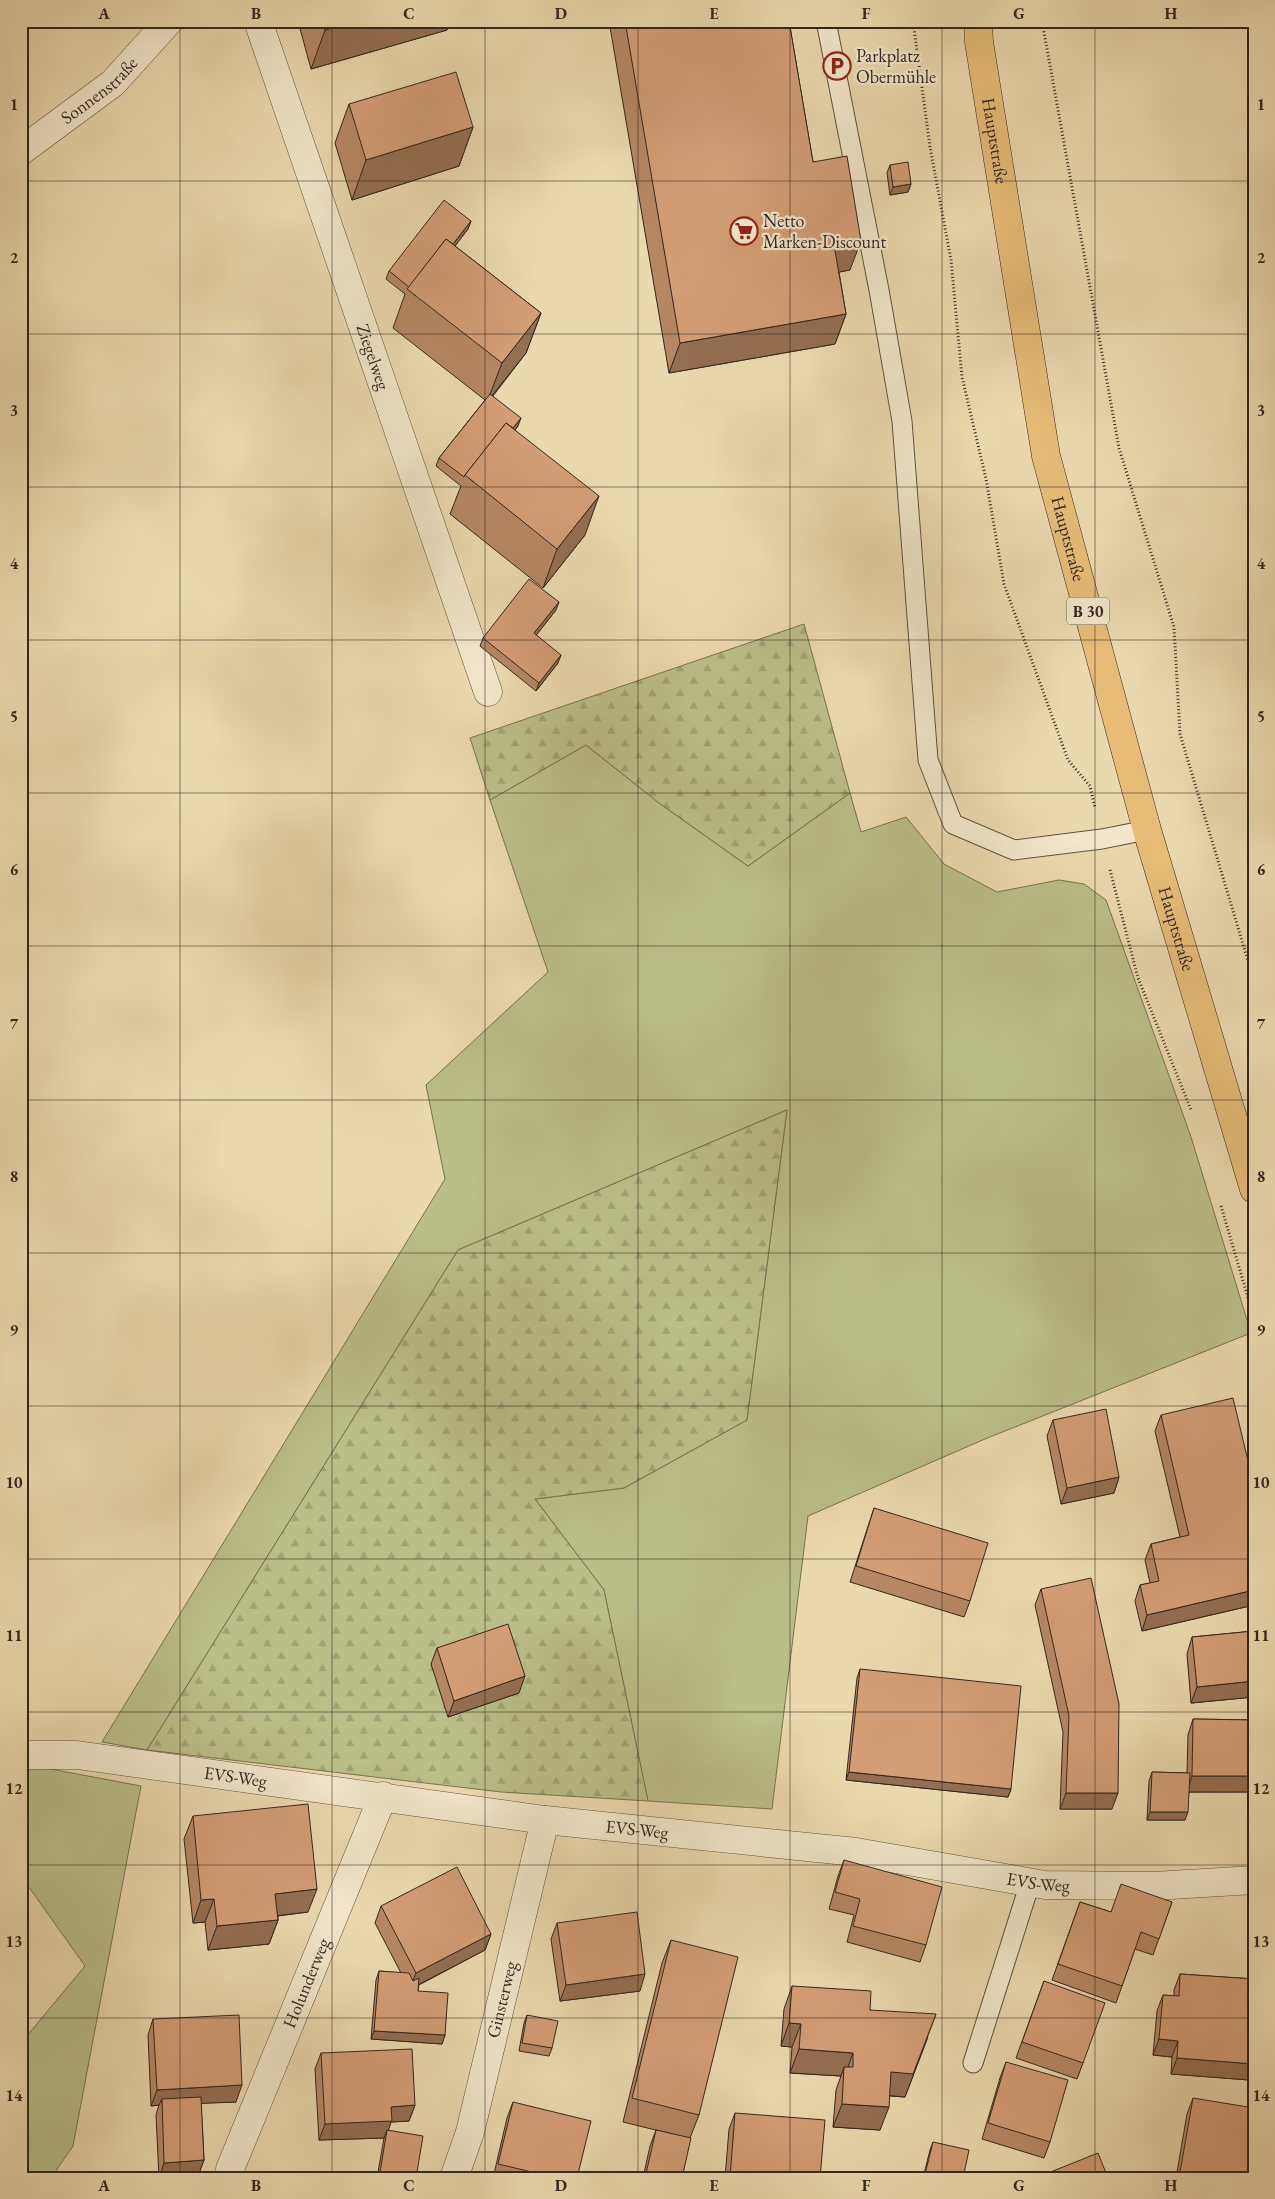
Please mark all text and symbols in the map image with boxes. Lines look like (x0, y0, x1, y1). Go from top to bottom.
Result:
text: A (97, 3, 110, 24)
text: B (251, 3, 261, 24)
text: C (403, 3, 415, 24)
text: D (555, 3, 567, 24)
text: E (709, 3, 719, 24)
text: F (862, 3, 871, 24)
text: G (1013, 3, 1025, 24)
text: H (1165, 3, 1178, 24)
place label: Parkplatz Obermühle (856, 44, 936, 88)
parking icon: Parkplatz Obermühle (822, 51, 852, 81)
street label: Sonnenstraße (56, 52, 142, 129)
text: 1 (10, 94, 18, 115)
text: 1 (1257, 94, 1265, 115)
street label: Hauptstraße (977, 96, 1014, 185)
place label: Netto Marken-Discount (763, 209, 887, 253)
supermarket icon: Netto Marken-Discount (729, 216, 759, 246)
text: 2 (10, 247, 19, 268)
text: 2 (1257, 247, 1266, 268)
street label: Ziegelweg (352, 321, 396, 393)
text: 3 (10, 400, 18, 421)
text: 3 (1257, 400, 1265, 421)
street label: Hauptstraße (1046, 493, 1091, 584)
text: 4 (10, 553, 19, 574)
text: 4 (1257, 553, 1266, 574)
road number: B 30 (1067, 598, 1109, 624)
text: 5 (10, 706, 18, 727)
text: 5 (1257, 706, 1265, 727)
text: 6 (10, 859, 19, 880)
text: 6 (1257, 859, 1266, 880)
street label: Hauptstraße (1153, 884, 1200, 974)
text: 7 (10, 1013, 19, 1034)
text: 7 (1257, 1013, 1266, 1034)
text: 8 (10, 1166, 18, 1187)
text: 8 (1257, 1166, 1265, 1187)
text: 9 (10, 1319, 19, 1340)
text: 9 (1257, 1319, 1266, 1340)
text: 10 (6, 1472, 23, 1493)
text: 10 (1253, 1472, 1270, 1493)
text: 11 (6, 1625, 22, 1646)
text: 11 (1253, 1625, 1269, 1646)
street label: EVS-Weg (203, 1761, 269, 1792)
text: 12 (6, 1778, 23, 1799)
text: 12 (1253, 1778, 1270, 1799)
street label: EVS-Weg (604, 1814, 670, 1844)
street label: EVS-Weg (1005, 1867, 1070, 1896)
text: 13 (6, 1931, 22, 1952)
text: 13 (1253, 1931, 1269, 1952)
street label: Holunderweg (277, 1934, 335, 2031)
street label: Ginsterweg (481, 1958, 522, 2040)
text: 14 (6, 2085, 23, 2106)
text: 14 (1253, 2085, 1270, 2106)
text: A (97, 2175, 110, 2196)
text: B (251, 2175, 261, 2196)
text: C (403, 2175, 415, 2196)
text: D (555, 2175, 567, 2196)
text: E (709, 2175, 719, 2196)
text: F (862, 2175, 871, 2196)
text: G (1013, 2175, 1025, 2196)
text: H (1165, 2175, 1178, 2196)

